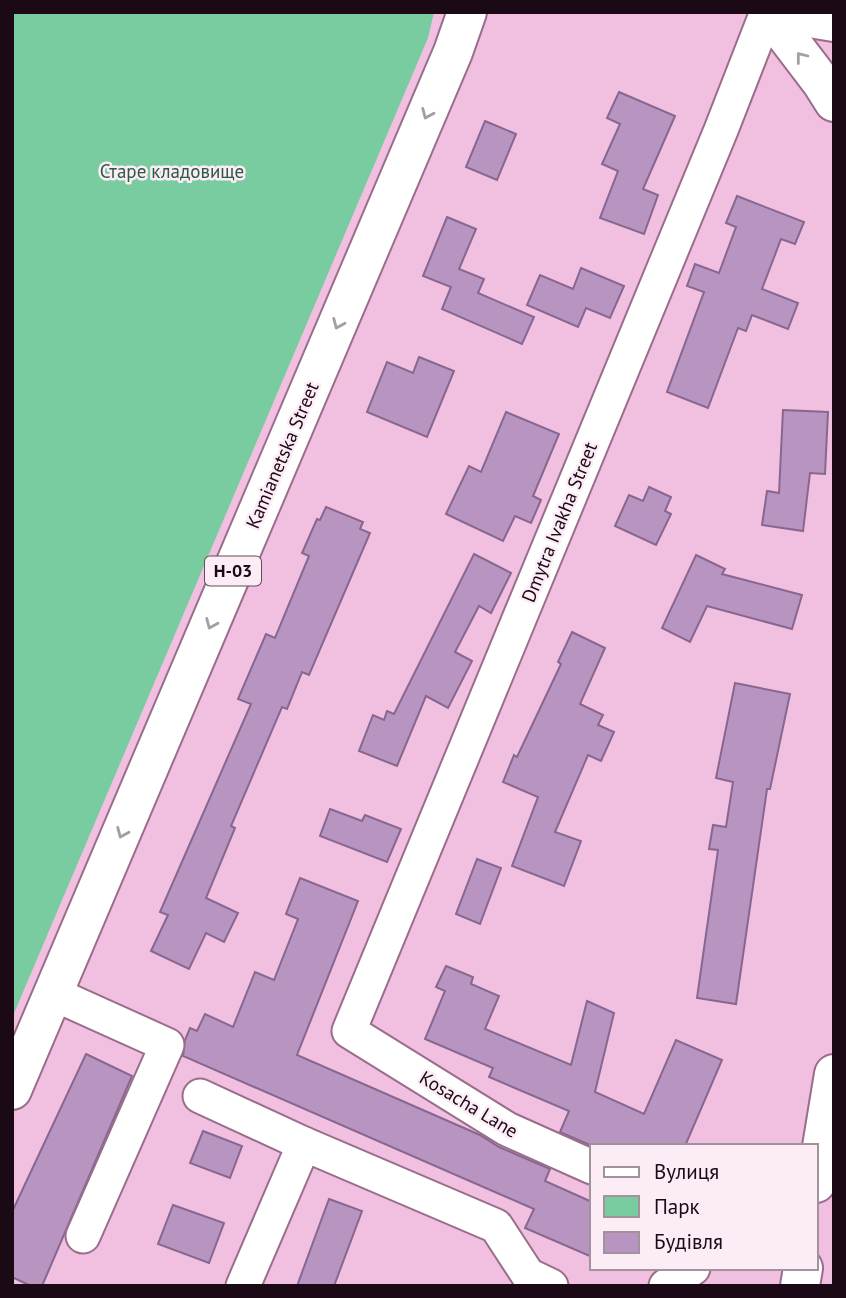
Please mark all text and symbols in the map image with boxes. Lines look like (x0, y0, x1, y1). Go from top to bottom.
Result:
one-way arrow (797, 52, 810, 64)
one-way arrow (421, 108, 435, 120)
park label: Старе кладовище (100, 159, 244, 183)
one-way arrow (332, 317, 346, 329)
street label: Kamianetska Street (240, 378, 324, 532)
street label: Dmytra Ivakha Street (516, 438, 602, 606)
road number: Н-03 (205, 556, 261, 586)
one-way arrow (205, 616, 219, 629)
one-way arrow (116, 826, 130, 838)
street label: Kosacha Lane (415, 1065, 523, 1143)
legend (590, 1144, 818, 1270)
text: Вулиця (654, 1158, 719, 1185)
text: Парк (654, 1193, 700, 1220)
text: Будівля (654, 1228, 723, 1255)

